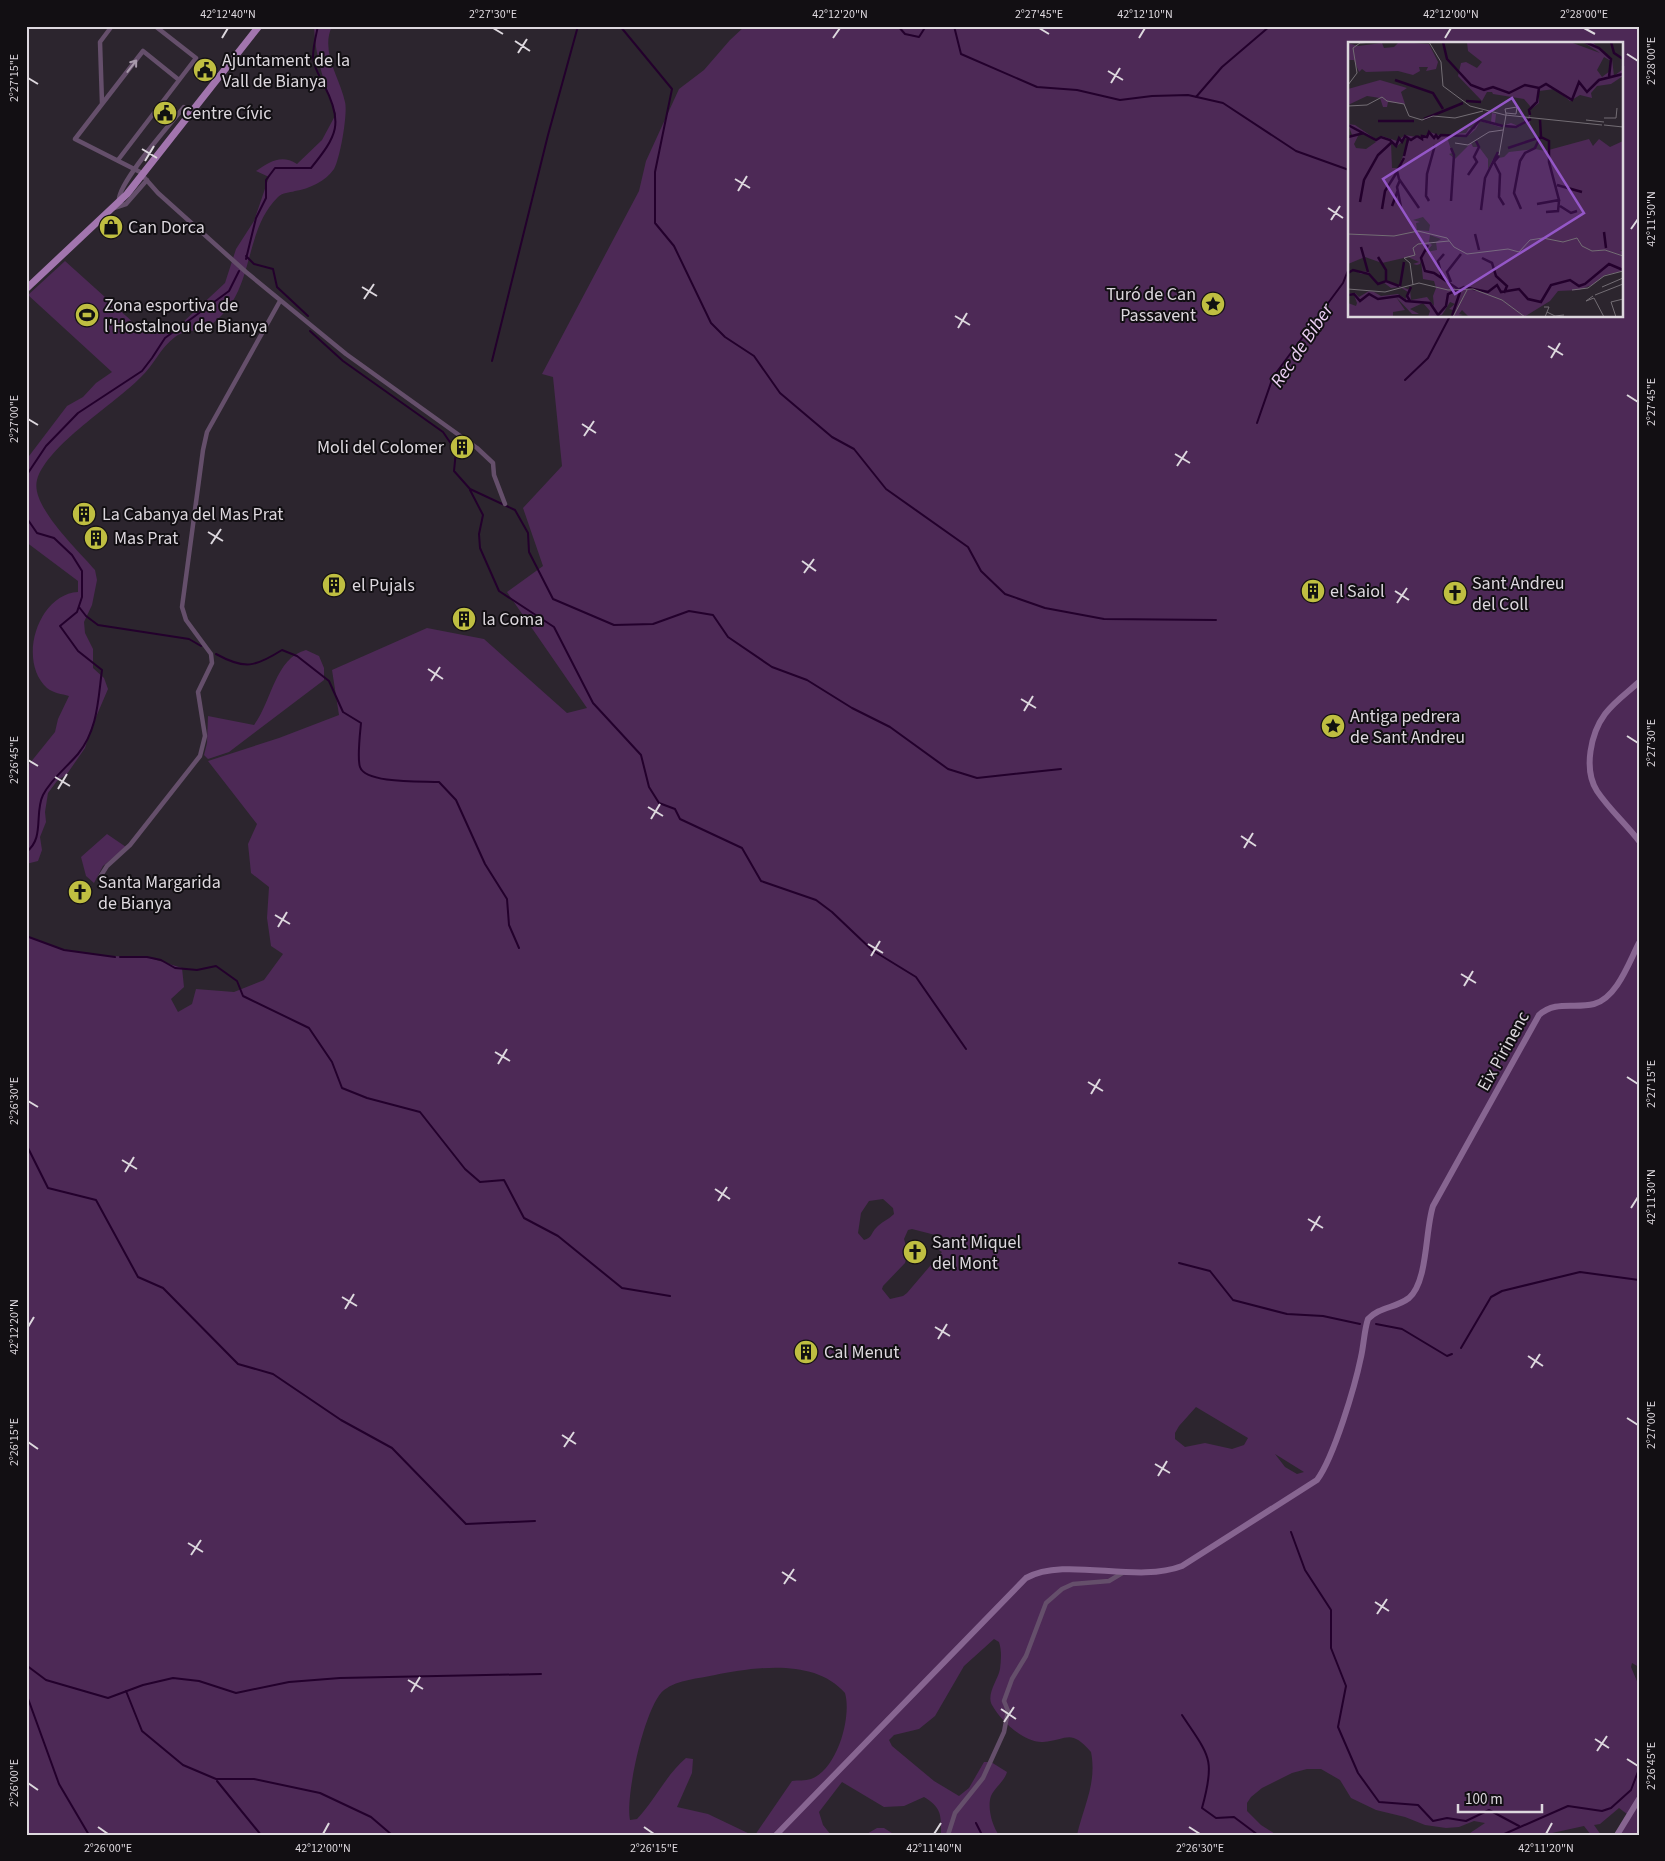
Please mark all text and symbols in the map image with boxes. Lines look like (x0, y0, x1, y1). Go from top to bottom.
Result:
text: 42°12'40"N (200, 6, 256, 23)
text: 2°27'30"E (469, 6, 517, 23)
text: 42°12'20"N (812, 6, 868, 23)
text: 2°27'45"E (1015, 6, 1063, 23)
text: 42°12'10"N (1117, 6, 1173, 23)
text: 42°12'00"N (1423, 6, 1479, 23)
text: 2°28'00"E (1560, 6, 1608, 23)
text: 2°28'00"E (1643, 37, 1660, 85)
inset map (1348, 42, 1622, 318)
place label: Ajuntament de la Vall de Bianya (222, 48, 350, 94)
text: 2°27'15"E (6, 54, 23, 102)
public building icon: Ajuntament de la Vall de Bianya (192, 57, 218, 83)
one-way arrow (127, 59, 138, 72)
public building icon: Centre Cívic (152, 100, 178, 126)
place label: Centre Cívic (182, 101, 271, 126)
text: 42°11'50"N (1643, 191, 1660, 247)
shop icon: Can Dorca (98, 214, 124, 240)
place label: Can Dorca (128, 215, 205, 240)
place label: Turó de Can Passavent (1106, 282, 1196, 328)
place icon: Turó de Can Passavent (1200, 291, 1226, 317)
place label: Zona esportiva de l'Hostalnou de Bianya (104, 293, 268, 339)
water label: Rec de Biber (1264, 297, 1341, 393)
sports icon: Zona esportiva de l'Hostalnou de Bianya (74, 302, 100, 328)
text: 2°27'45"E (1643, 378, 1660, 426)
text: 2°27'00"E (6, 395, 23, 443)
building icon: Moli del Colomer (449, 434, 475, 460)
place label: Moli del Colomer (317, 435, 445, 460)
building icon: La Cabanya del Mas Prat (71, 501, 97, 527)
place label: La Cabanya del Mas Prat (102, 502, 283, 527)
building icon: Mas Prat (83, 525, 109, 551)
place label: Mas Prat (114, 526, 178, 551)
place label: Sant Andreu del Coll (1472, 571, 1565, 617)
building icon: el Pujals (321, 572, 347, 598)
place label: el Pujals (352, 573, 415, 598)
building icon: el Saiol (1300, 578, 1326, 604)
place label: el Saiol (1330, 579, 1385, 604)
church icon: Sant Andreu del Coll (1442, 580, 1468, 606)
building icon: la Coma (451, 606, 477, 632)
place label: la Coma (482, 607, 543, 632)
place label: Antiga pedrera de Sant Andreu (1350, 704, 1465, 750)
place icon: Antiga pedrera de Sant Andreu (1320, 713, 1346, 739)
text: 2°27'30"E (1643, 719, 1660, 767)
text: 2°26'45"E (6, 736, 23, 784)
place label: Santa Margarida de Bianya (98, 870, 221, 916)
church icon: Santa Margarida de Bianya (67, 879, 93, 905)
street label: Eix Pirinenc (1471, 1007, 1536, 1096)
text: 2°27'15"E (1643, 1060, 1660, 1108)
text: 2°26'30"E (6, 1077, 23, 1125)
text: 42°11'30"N (1643, 1169, 1660, 1225)
place label: Sant Miquel del Mont (932, 1230, 1021, 1276)
church icon: Sant Miquel del Mont (902, 1239, 928, 1265)
text: 42°12'20"N (6, 1299, 23, 1355)
building icon: Cal Menut (793, 1339, 819, 1365)
place label: Cal Menut (824, 1340, 899, 1365)
text: 2°27'00"E (1643, 1401, 1660, 1449)
text: 2°26'15"E (6, 1418, 23, 1466)
text: 2°26'45"E (1643, 1742, 1660, 1790)
text: 2°26'00"E (6, 1759, 23, 1807)
scale bar (1458, 1781, 1541, 1813)
text: 100 m (1465, 1789, 1503, 1810)
text: 2°26'00"E (84, 1840, 132, 1857)
text: 42°12'00"N (295, 1840, 351, 1857)
text: 2°26'15"E (630, 1840, 678, 1857)
text: 42°11'40"N (906, 1840, 962, 1857)
text: 2°26'30"E (1176, 1840, 1224, 1857)
text: 42°11'20"N (1518, 1840, 1574, 1857)

